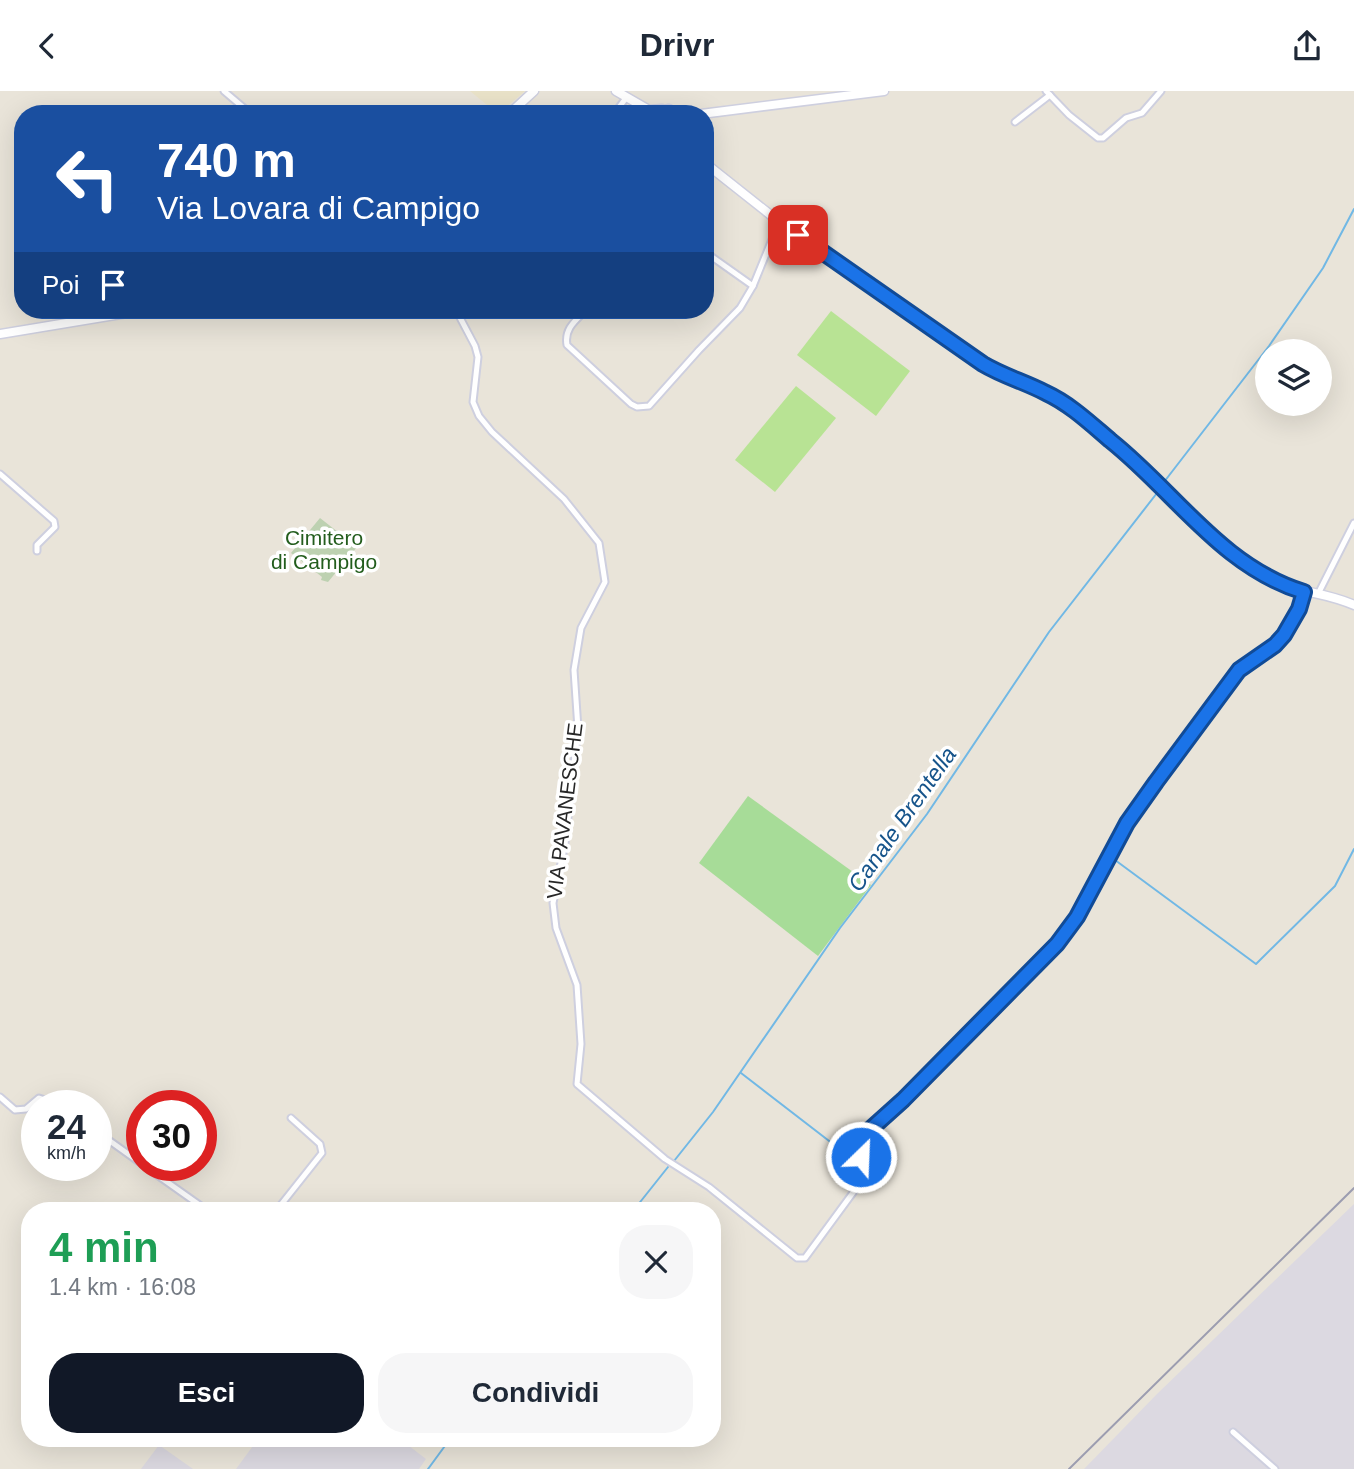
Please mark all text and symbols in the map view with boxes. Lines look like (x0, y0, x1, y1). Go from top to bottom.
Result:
icon: back (28, 27, 66, 65)
text: Drivr (640, 27, 714, 63)
icon: share (1288, 27, 1326, 65)
icon: left (42, 133, 133, 224)
text: 740 m (157, 133, 296, 187)
text: Via Lovara di Campigo (157, 190, 480, 226)
pin (768, 205, 828, 265)
icon: arrive (779, 216, 817, 254)
icon: arrive (94, 266, 132, 304)
text: Poi (42, 270, 80, 300)
map controls (1255, 339, 1332, 416)
button: layers (1255, 339, 1332, 416)
park label: Cimitero di Campigo (271, 526, 377, 573)
street label: VIA PAVANESCHE (542, 721, 587, 900)
water label: Canale Brentella (843, 742, 961, 896)
speed limit sign: 30 (126, 1090, 217, 1181)
text: 24 (47, 1107, 86, 1146)
position arrow (824, 1120, 898, 1194)
text: km/h (47, 1143, 86, 1163)
text: 4 min (49, 1224, 159, 1271)
button: close (619, 1225, 693, 1299)
text: 1.4 km · 16:08 (49, 1274, 196, 1300)
button: Esci (49, 1353, 364, 1433)
button: Condividi (378, 1353, 693, 1433)

